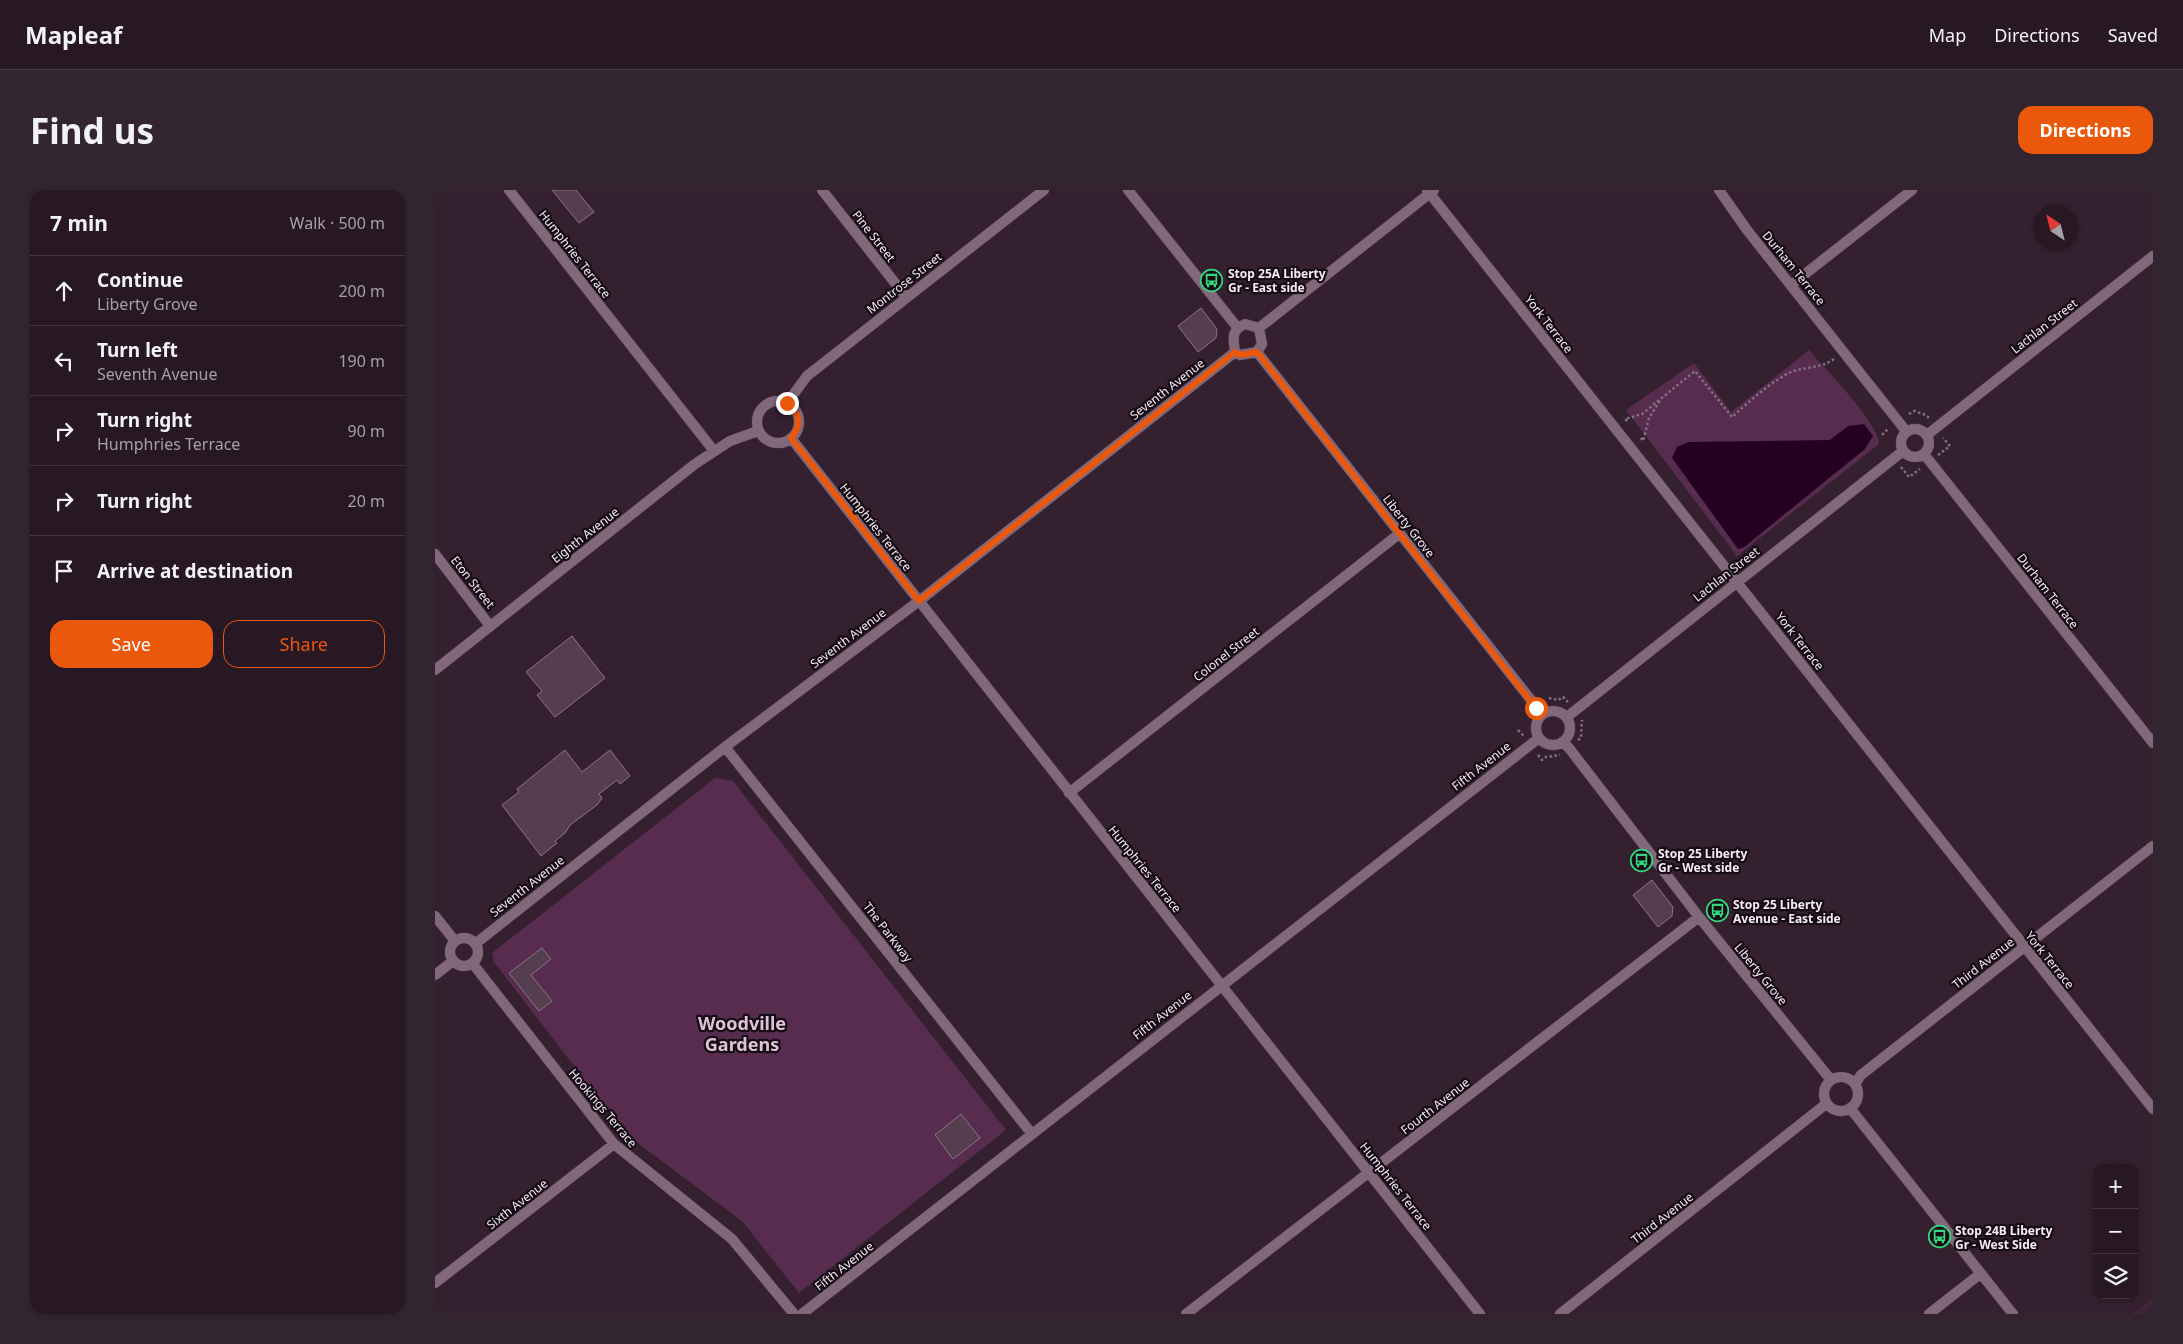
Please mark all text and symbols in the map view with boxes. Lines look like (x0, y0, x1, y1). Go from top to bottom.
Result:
text: Mapleaf (25, 18, 122, 51)
text: Map (1929, 23, 1966, 47)
text: Directions (1994, 23, 2080, 47)
text: Saved (2108, 23, 2158, 47)
button: Directions (2018, 106, 2153, 154)
text: Find us (30, 107, 154, 154)
north arrow (2033, 205, 2078, 250)
street label: Humphries Terrace (535, 206, 615, 302)
street label: Pine Street (848, 207, 900, 266)
text: 7 min (50, 209, 108, 237)
text: Walk · 500 m (290, 212, 385, 234)
street label: Durham Terrace (1759, 227, 1829, 309)
street label: Montrose Street (863, 248, 946, 318)
place label: Stop 25A Liberty Gr - East side (1228, 265, 1326, 296)
text: Continue (97, 267, 183, 293)
bus stop icon: Stop 25A Liberty Gr - East side (1200, 268, 1224, 292)
icon: ahead (50, 277, 78, 305)
text: 200 m (338, 280, 385, 302)
street label: York Terrace (1521, 291, 1577, 357)
text: Liberty Grove (97, 293, 198, 315)
street label: Lachlan Street (2007, 294, 2081, 357)
text: Turn left (97, 337, 178, 363)
icon: left (50, 347, 78, 375)
text: 190 m (338, 350, 385, 372)
street label: Seventh Avenue (1126, 354, 1208, 424)
text: Seventh Avenue (97, 363, 218, 385)
route end (776, 392, 799, 415)
text: Turn right (97, 407, 192, 433)
icon: right (50, 417, 78, 445)
text: 90 m (348, 420, 385, 442)
text: Humphries Terrace (97, 433, 240, 455)
street label: Humphries Terrace (836, 479, 916, 575)
icon: right (50, 487, 78, 515)
text: Turn right (97, 488, 192, 514)
text: 20 m (348, 490, 385, 512)
street label: Liberty Grove (1379, 491, 1439, 561)
street label: Eighth Avenue (548, 503, 623, 567)
street label: Lachlan Street (1689, 542, 1763, 605)
street label: Durham Terrace (2013, 550, 2083, 632)
street label: Eton Street (447, 552, 499, 612)
icon: arrive (50, 557, 78, 585)
text: Arrive at destination (97, 558, 293, 584)
street label: Seventh Avenue (807, 604, 889, 672)
street label: York Terrace (1772, 608, 1828, 674)
button: Save (50, 620, 213, 668)
button: Share (223, 620, 385, 668)
street label: Colonel Street (1190, 623, 1263, 685)
route start (1525, 697, 1548, 720)
street label: Fifth Avenue (1448, 737, 1514, 794)
street label: Humphries Terrace (1105, 822, 1186, 916)
place label: Stop 25 Liberty Gr - West side (1658, 845, 1747, 876)
bus stop icon: Stop 25 Liberty Gr - West side (1630, 848, 1654, 872)
street label: Seventh Avenue (486, 851, 568, 921)
place label: Stop 25 Liberty Avenue - East side (1733, 896, 1841, 927)
street label: The Parkway (859, 899, 917, 966)
bus stop icon: Stop 25 Liberty Avenue - East side (1705, 899, 1729, 923)
street label: York Terrace (2022, 928, 2079, 993)
street label: Third Avenue (1948, 933, 2018, 993)
street label: Liberty Grove (1731, 939, 1791, 1009)
street label: Fifth Avenue (1129, 986, 1195, 1043)
district label: Woodville Gardens (698, 1011, 786, 1056)
street label: Hookings Terrace (565, 1065, 641, 1151)
street label: Fourth Avenue (1397, 1074, 1473, 1138)
street label: Humphries Terrace (1356, 1138, 1436, 1234)
map controls (2093, 1164, 2138, 1299)
button: + (2093, 1164, 2138, 1209)
street label: Sixth Avenue (483, 1175, 551, 1233)
street label: Third Avenue (1627, 1188, 1697, 1248)
button: − (2093, 1209, 2138, 1254)
place label: Stop 24B Liberty Gr - West Side (1955, 1222, 2052, 1253)
bus stop icon: Stop 24B Liberty Gr - West Side (1927, 1225, 1951, 1249)
street label: Fifth Avenue (811, 1237, 877, 1294)
button: layers (2093, 1254, 2138, 1299)

